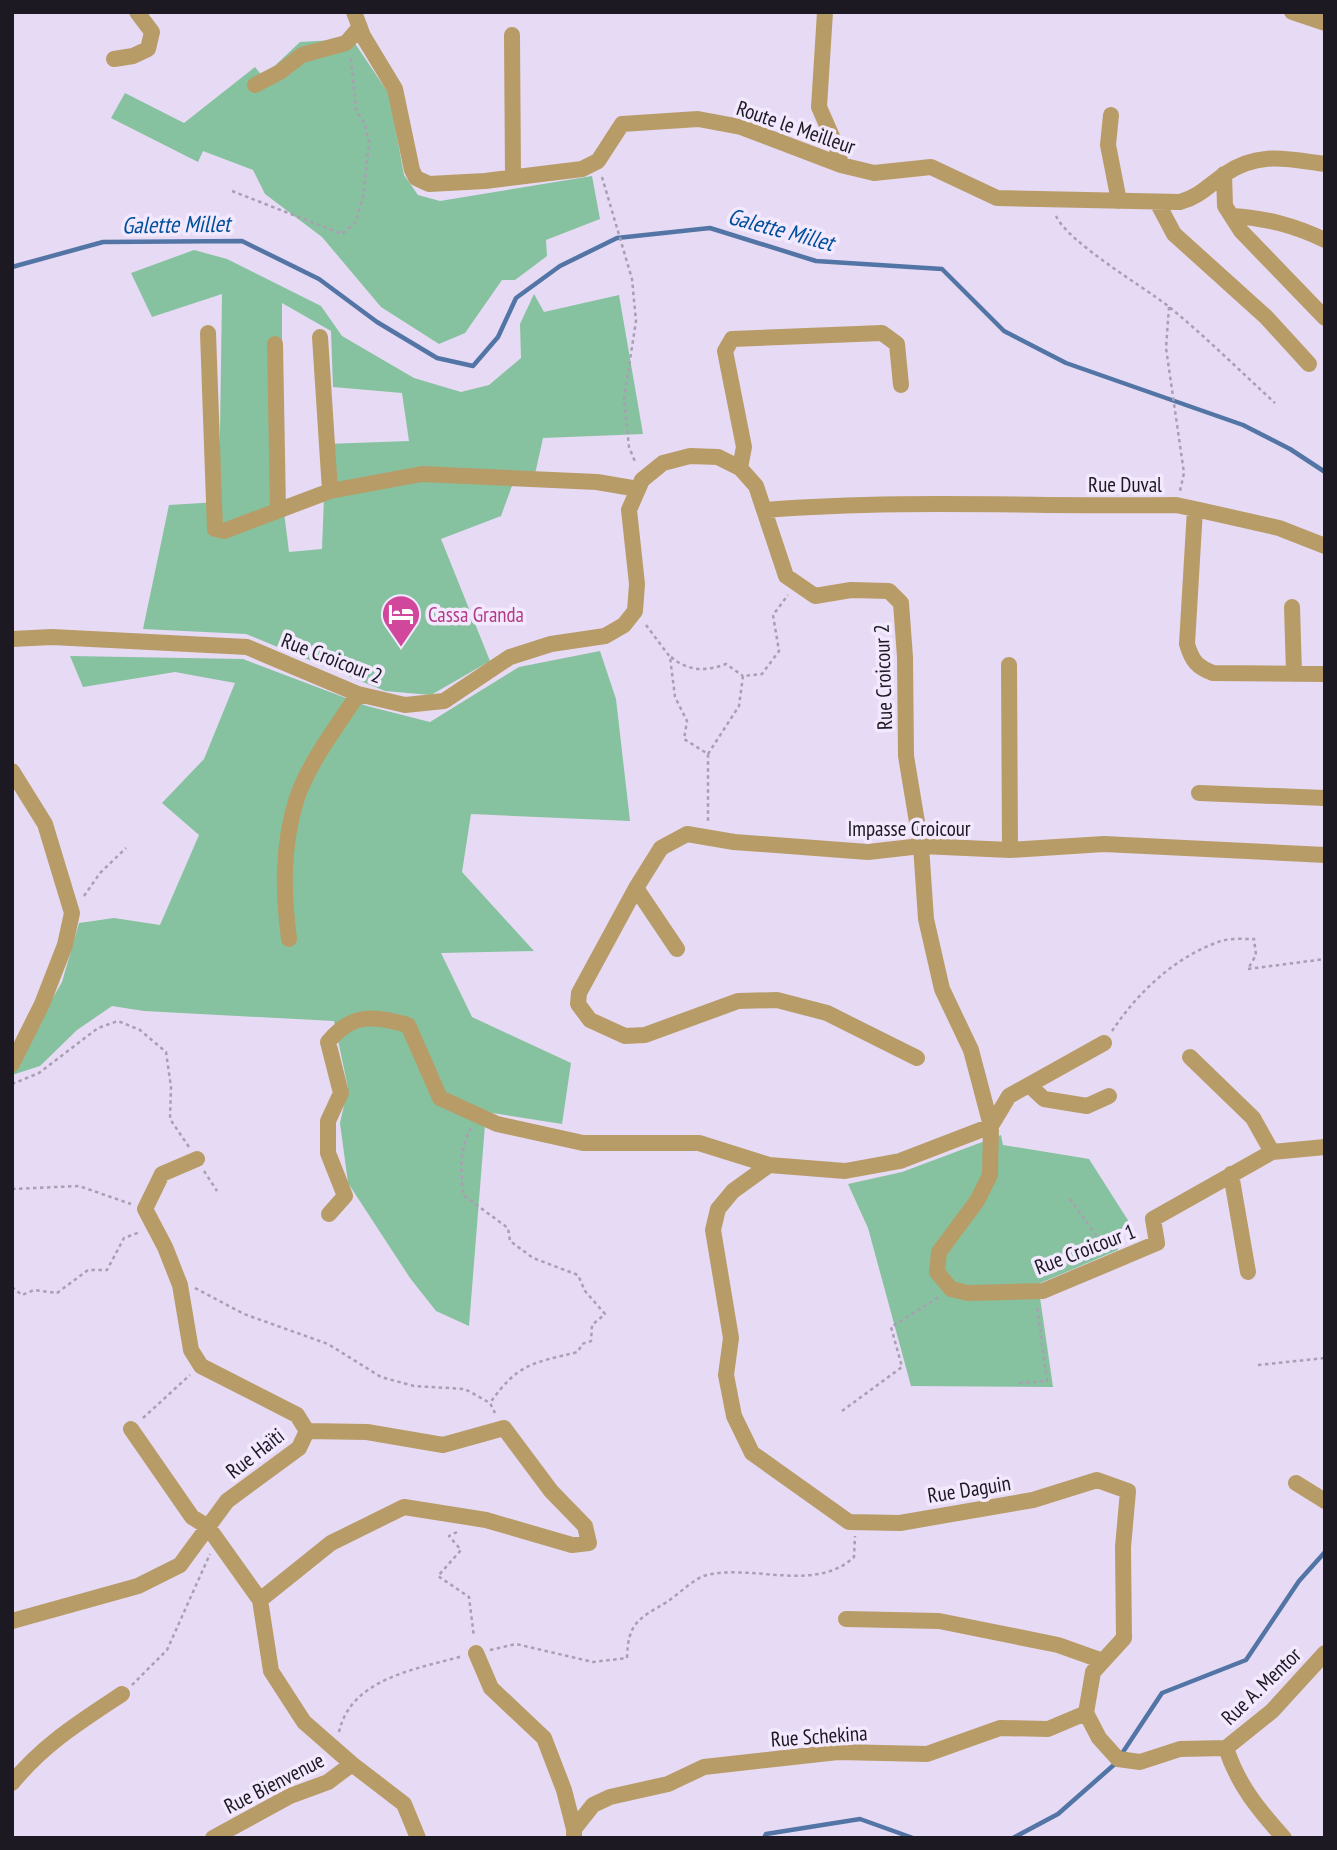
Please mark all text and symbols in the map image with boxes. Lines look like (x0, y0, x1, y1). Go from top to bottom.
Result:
street label: Route le Meilleur (733, 94, 859, 160)
water label: Galette Millet (725, 201, 840, 258)
water label: Galette Millet (122, 209, 233, 239)
street label: Rue Duval (1088, 471, 1162, 498)
hotel icon: Cassa Granda (380, 593, 422, 648)
place label: Cassa Granda (428, 601, 524, 628)
street label: Rue Croicour 2 (868, 624, 898, 730)
street label: Rue Croicour 2 (278, 626, 386, 690)
street label: Impasse Croicour (847, 815, 971, 842)
street label: Rue Croicour 1 (1031, 1217, 1139, 1281)
street label: Rue Haïti (220, 1422, 290, 1484)
street label: Rue Daguin (926, 1469, 1012, 1509)
street label: Rue A. Mentor (1215, 1641, 1307, 1731)
street label: Rue Schekina (770, 1719, 868, 1753)
street label: Rue Bienvenue (220, 1746, 328, 1820)

